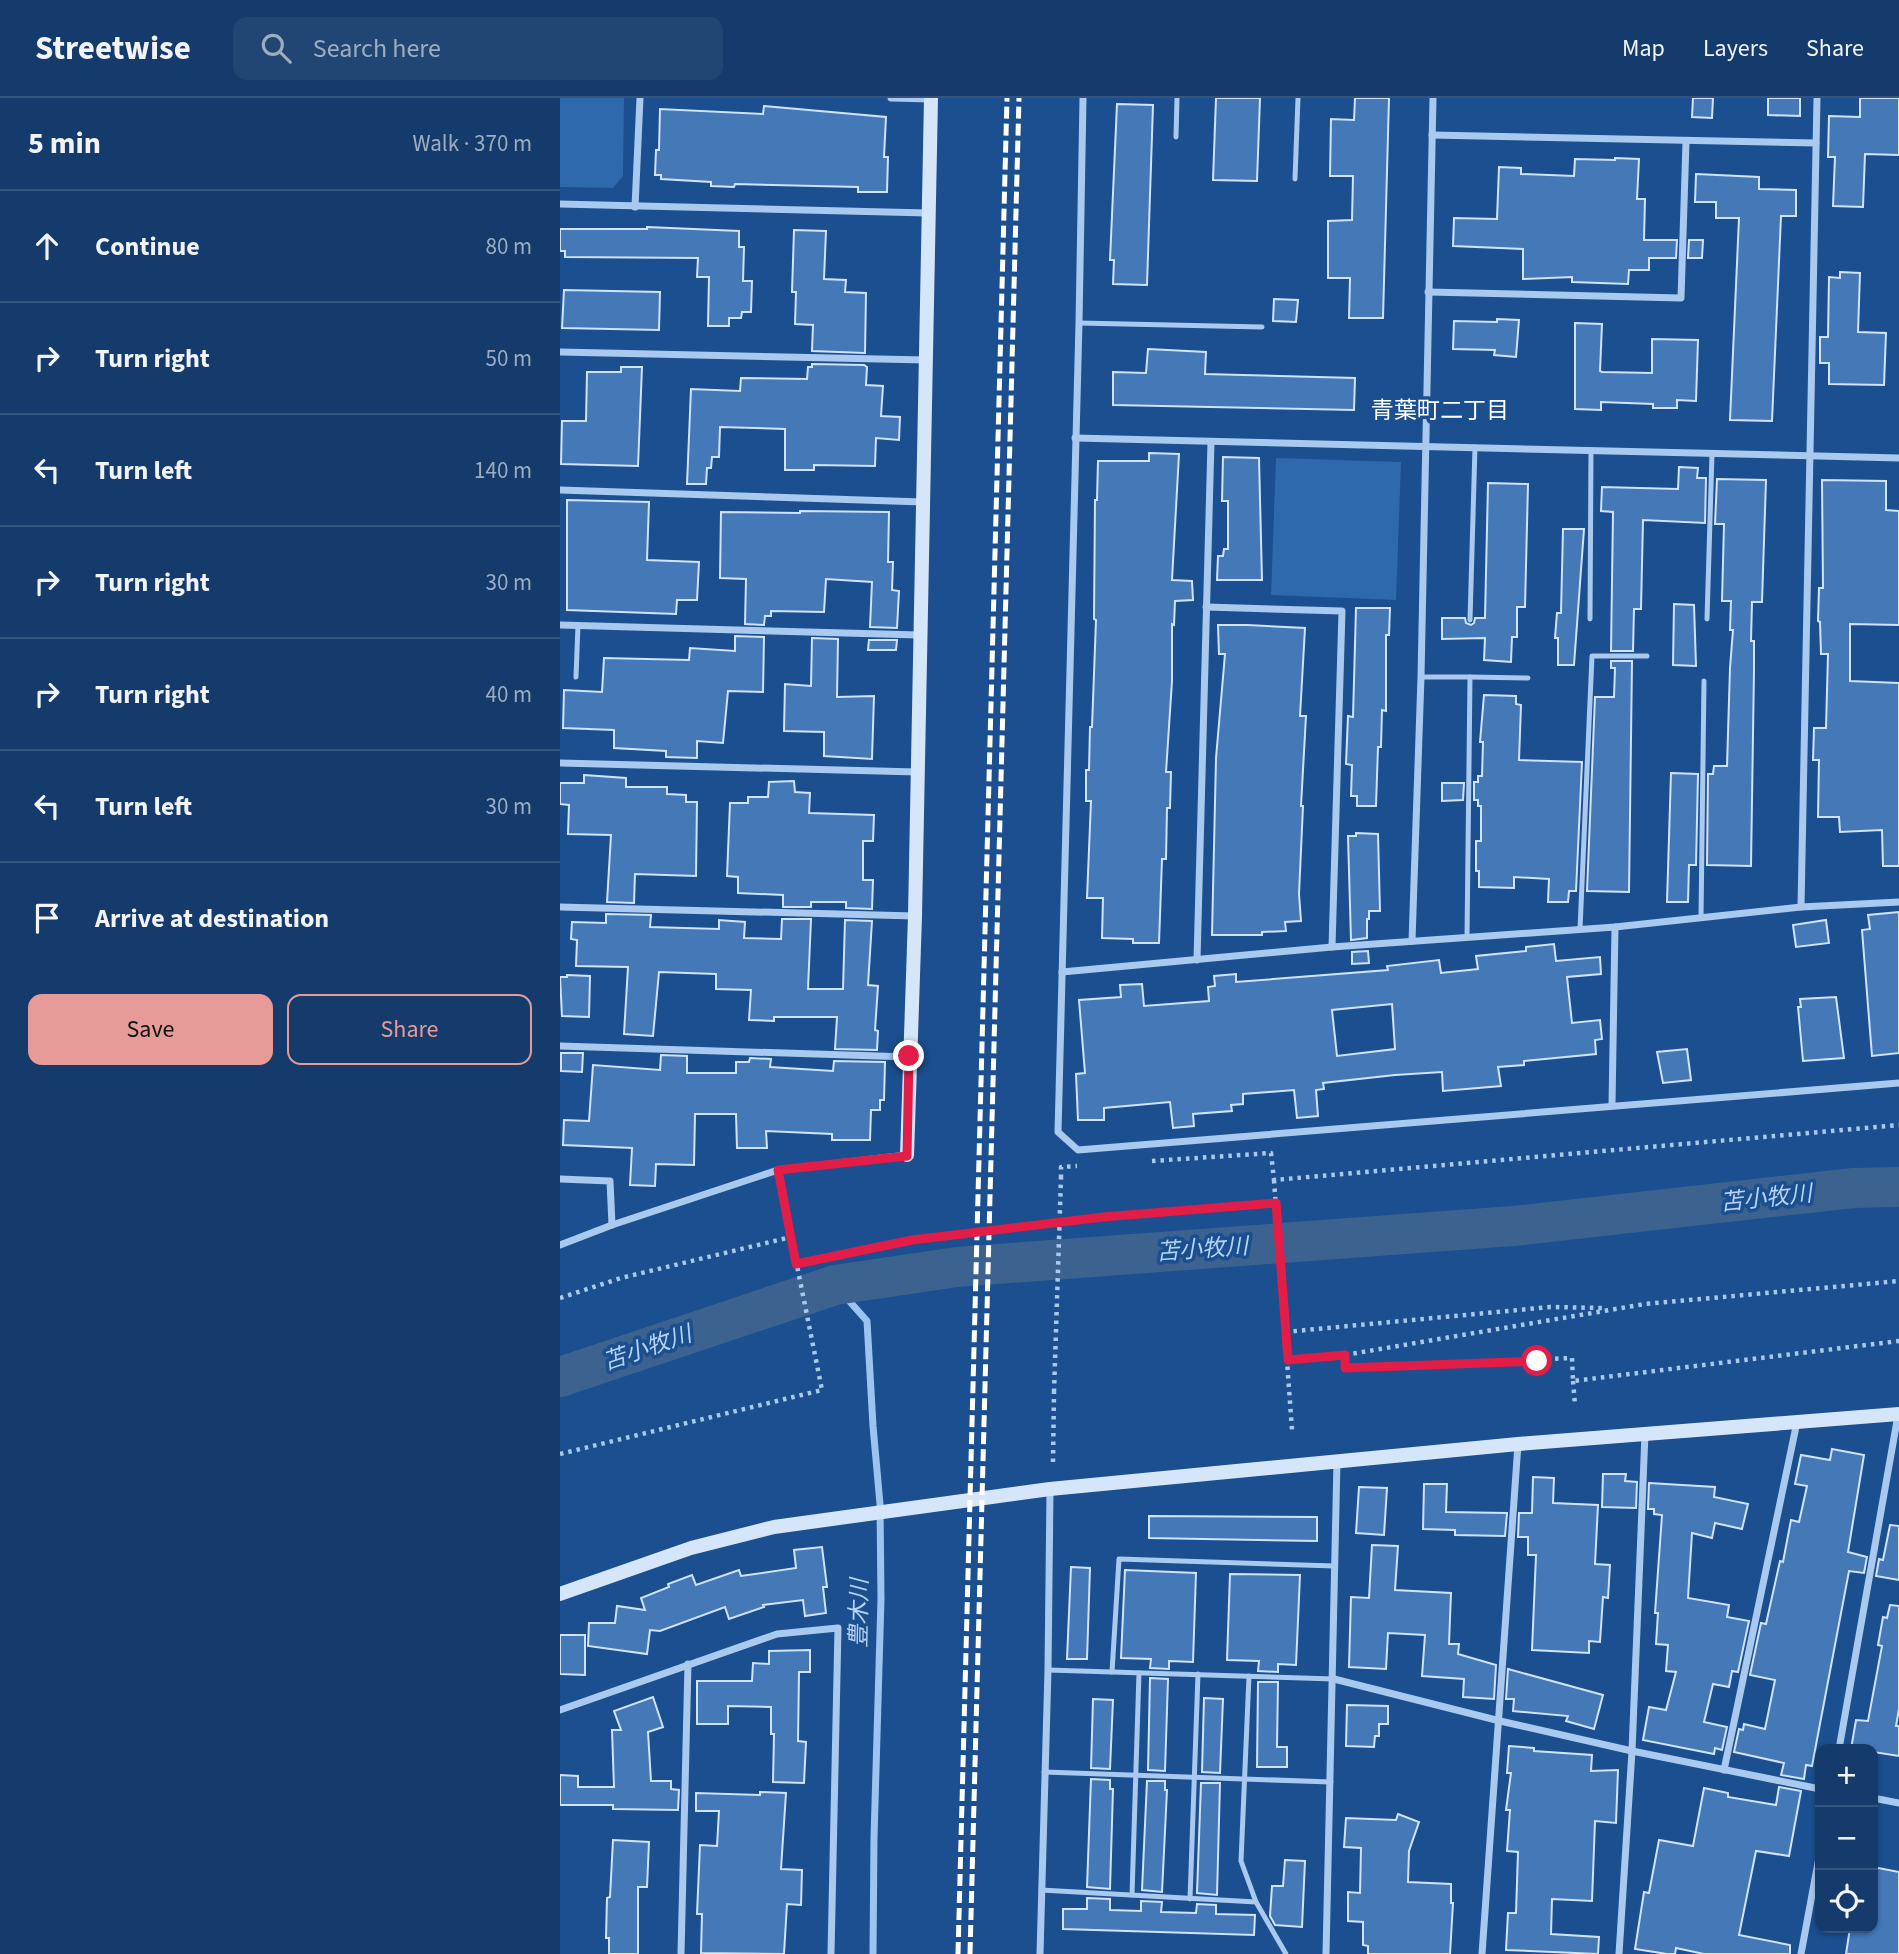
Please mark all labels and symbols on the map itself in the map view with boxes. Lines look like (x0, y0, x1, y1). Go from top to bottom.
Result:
district label: 青葉町二丁目 (1371, 394, 1509, 427)
route end (893, 1040, 924, 1071)
water label: 苫小牧川 (1719, 1176, 1816, 1219)
water label: 苫小牧川 (1155, 1229, 1252, 1269)
water label: 苫小牧川 (598, 1316, 699, 1379)
route start (1521, 1345, 1552, 1376)
water label: 豊木川 (842, 1575, 876, 1648)

